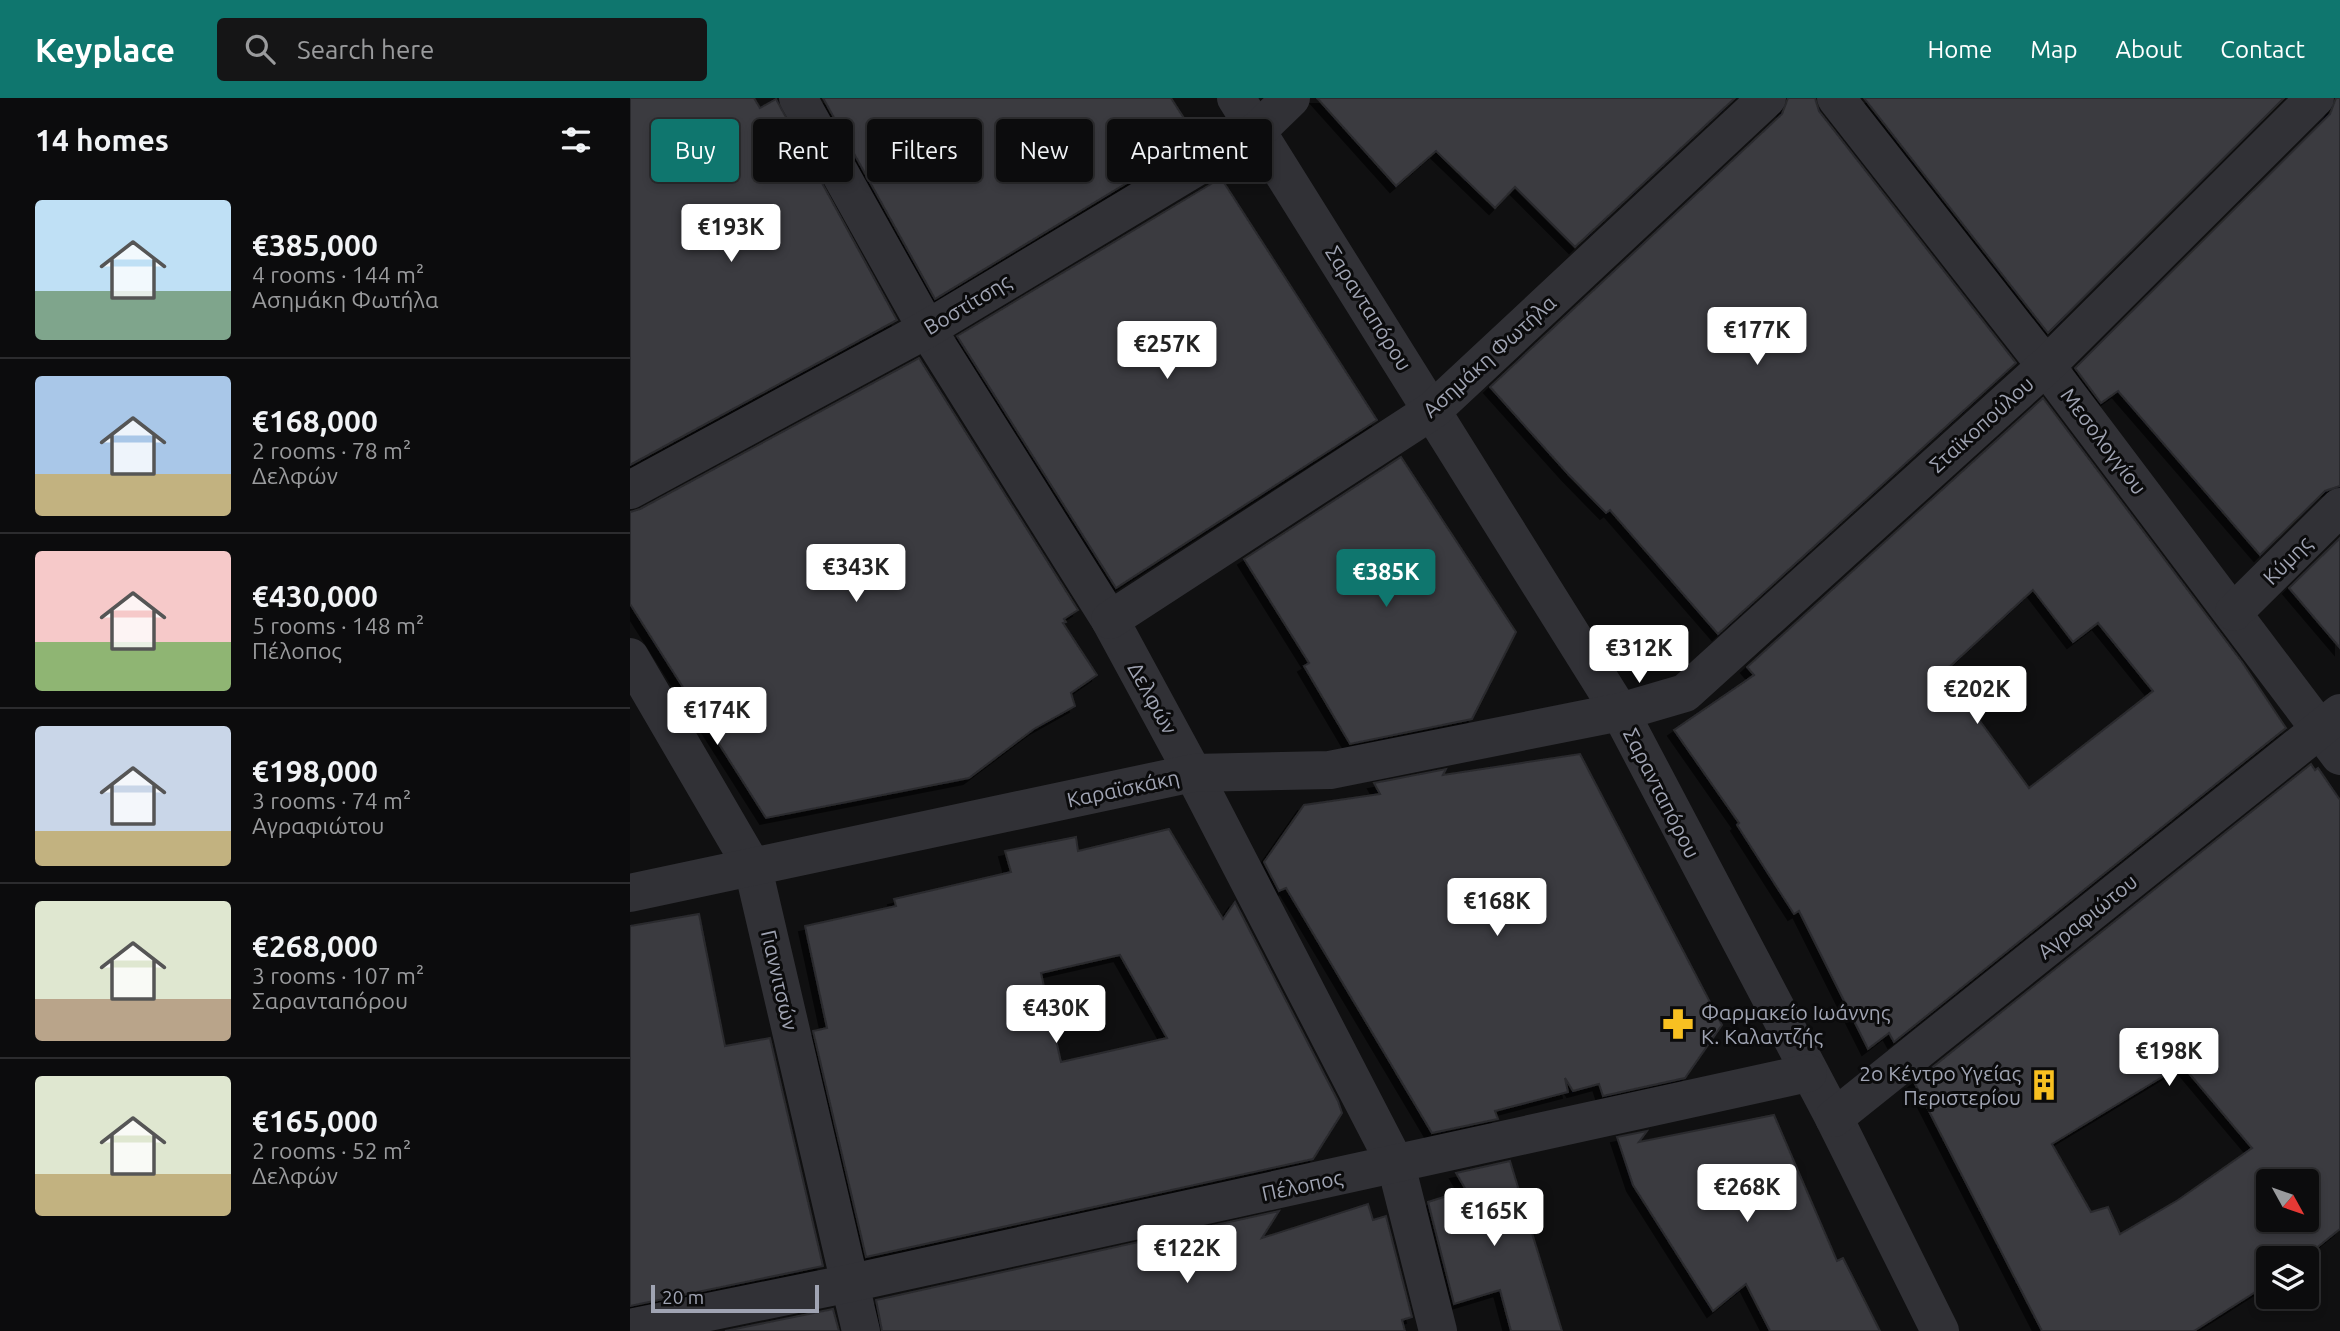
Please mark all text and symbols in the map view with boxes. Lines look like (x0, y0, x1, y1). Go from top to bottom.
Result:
search box (217, 18, 707, 81)
icon: search (241, 30, 279, 68)
text: Keyplace (35, 31, 175, 68)
text: Search here (297, 35, 434, 64)
text: Home (1927, 36, 1992, 63)
text: Map (2030, 36, 2077, 63)
text: About (2115, 36, 2182, 63)
text: Contact (2220, 36, 2305, 63)
chip: Buy (651, 119, 739, 182)
chip: Rent (753, 119, 853, 182)
chip: Filters (867, 119, 982, 182)
chip: New (996, 119, 1093, 182)
chip: Apartment (1107, 119, 1272, 182)
icon: filters (557, 121, 595, 159)
text: 14 homes (35, 123, 169, 157)
pin: €193K (682, 204, 780, 264)
text: €193K (697, 214, 765, 239)
icon: home (91, 228, 175, 312)
text: €385,000 (252, 228, 378, 262)
street label: Σαρανταπόρου (1321, 241, 1417, 375)
text: 4 rooms · 144 m² (252, 262, 424, 287)
street label: Βοστίτσης (919, 269, 1015, 339)
text: Ασημάκη Φωτήλα (252, 287, 439, 312)
street label: Ασημάκη Φωτήλα (1418, 290, 1561, 422)
pin: €177K (1708, 308, 1806, 367)
text: €177K (1723, 317, 1791, 342)
pin: €257K (1118, 322, 1216, 381)
text: €257K (1133, 331, 1201, 356)
street label: Σταϊκοπούλου (1924, 371, 2038, 477)
street label: Μεσολογγίου (2056, 383, 2152, 499)
icon: home (91, 404, 175, 488)
text: €168,000 (252, 404, 378, 438)
text: 2 rooms · 78 m² (252, 438, 411, 463)
text: Δελφών (252, 463, 338, 488)
street label: Κύμης (2258, 531, 2316, 589)
pin: €343K (807, 545, 905, 604)
pin: €385K (1337, 550, 1435, 609)
text: €343K (822, 554, 890, 579)
text: €385K (1352, 559, 1420, 584)
icon: home (91, 579, 175, 663)
text: €430,000 (252, 579, 378, 613)
text: 5 rooms · 148 m² (252, 613, 424, 638)
pin: €312K (1590, 626, 1688, 685)
text: €312K (1605, 635, 1673, 660)
text: Πέλοπος (252, 638, 342, 663)
street label: Δελφών (1124, 658, 1182, 738)
pin: €202K (1928, 666, 2026, 726)
text: €202K (1943, 676, 2011, 701)
pin: €174K (668, 688, 766, 747)
text: €174K (683, 697, 751, 722)
street label: Σαρανταπόρου (1619, 724, 1705, 862)
icon: home (91, 754, 175, 838)
text: €198,000 (252, 754, 378, 788)
street label: Καραϊσκάκη (1065, 764, 1181, 812)
text: 3 rooms · 74 m² (252, 788, 411, 813)
text: Αγραφιώτου (252, 813, 384, 838)
street label: Αγραφιώτου (2033, 869, 2141, 963)
pin: €168K (1448, 878, 1546, 938)
text: €168K (1463, 888, 1531, 913)
street label: Γιαννιτσών (757, 927, 803, 1033)
icon: home (91, 929, 175, 1013)
text: €268,000 (252, 929, 378, 963)
text: 3 rooms · 107 m² (252, 963, 424, 988)
pin: €430K (1007, 986, 1105, 1045)
text: Σαρανταπόρου (252, 988, 408, 1013)
text: €430K (1022, 995, 1090, 1020)
place label: Φαρμακείο Ιωάννης Κ. Καλαντζής (1701, 1000, 1891, 1048)
pharmacy icon: Φαρμακείο Ιωάννης Κ. Καλαντζής (1661, 1007, 1695, 1041)
pin: €198K (2120, 1028, 2218, 1088)
text: €198K (2135, 1038, 2203, 1063)
place label: 2ο Κέντρο Υγείας Περιστερίου (1859, 1061, 2021, 1109)
building icon: 2ο Κέντρο Υγείας Περιστερίου (2027, 1068, 2061, 1102)
icon: home (91, 1104, 175, 1188)
text: €165,000 (252, 1104, 378, 1138)
text: 2 rooms · 52 m² (252, 1138, 411, 1163)
text: Δελφών (252, 1163, 338, 1188)
pin: €268K (1698, 1164, 1796, 1224)
street label: Πέλοπος (1259, 1165, 1345, 1205)
north arrow (2256, 1169, 2319, 1232)
map controls (2256, 1169, 2319, 1309)
text: €268K (1713, 1174, 1781, 1199)
pin: €165K (1445, 1188, 1543, 1248)
text: €165K (1460, 1198, 1528, 1223)
pin: €122K (1138, 1226, 1236, 1285)
text: €122K (1153, 1235, 1221, 1260)
button: layers (2256, 1246, 2319, 1309)
scale bar (651, 1282, 819, 1314)
text: 20 m (662, 1286, 704, 1308)

